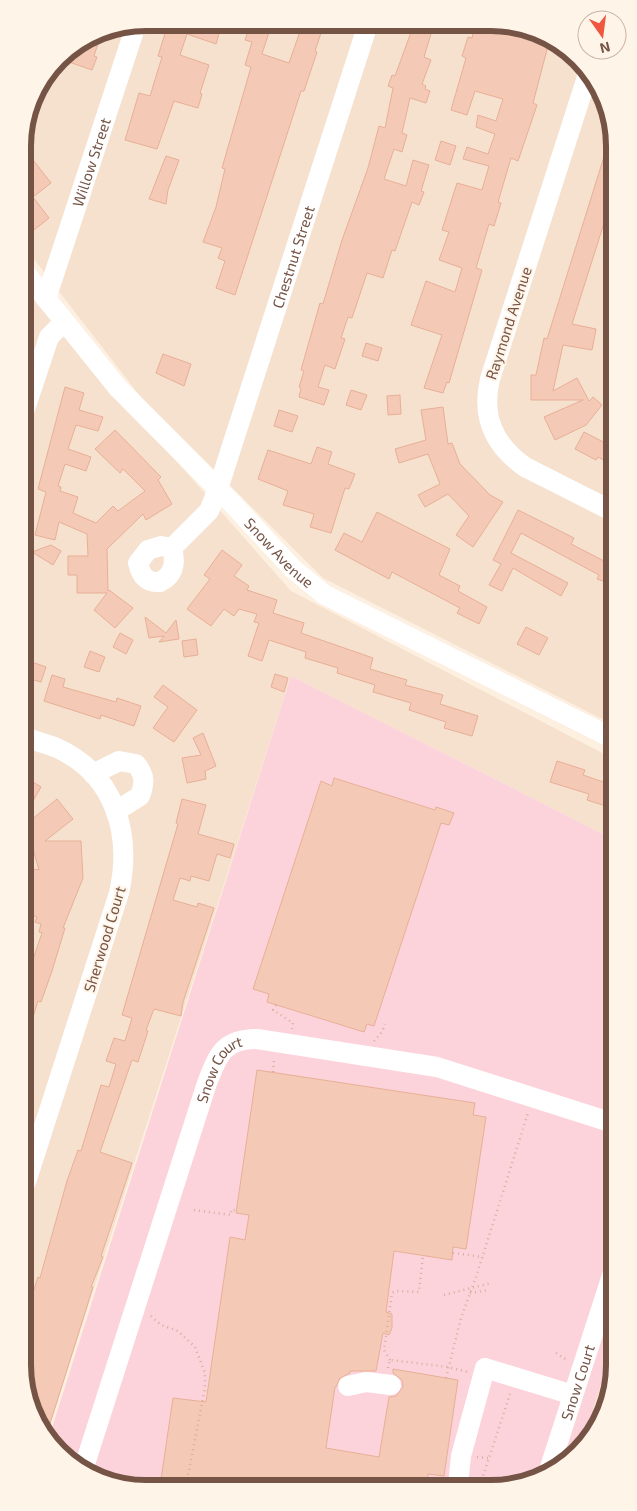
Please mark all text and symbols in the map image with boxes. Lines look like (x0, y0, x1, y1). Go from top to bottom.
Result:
north arrow (577, 10, 627, 60)
text: N (598, 39, 612, 58)
street label: Willow Street (68, 115, 114, 209)
street label: Chestnut Street (268, 203, 318, 310)
street label: Raymond Avenue (481, 264, 535, 382)
street label: Snow Avenue (241, 514, 317, 591)
street label: Sherwood Court (79, 884, 129, 994)
street label: Snow Court (192, 1032, 244, 1105)
street label: Snow Court (557, 1342, 598, 1422)

